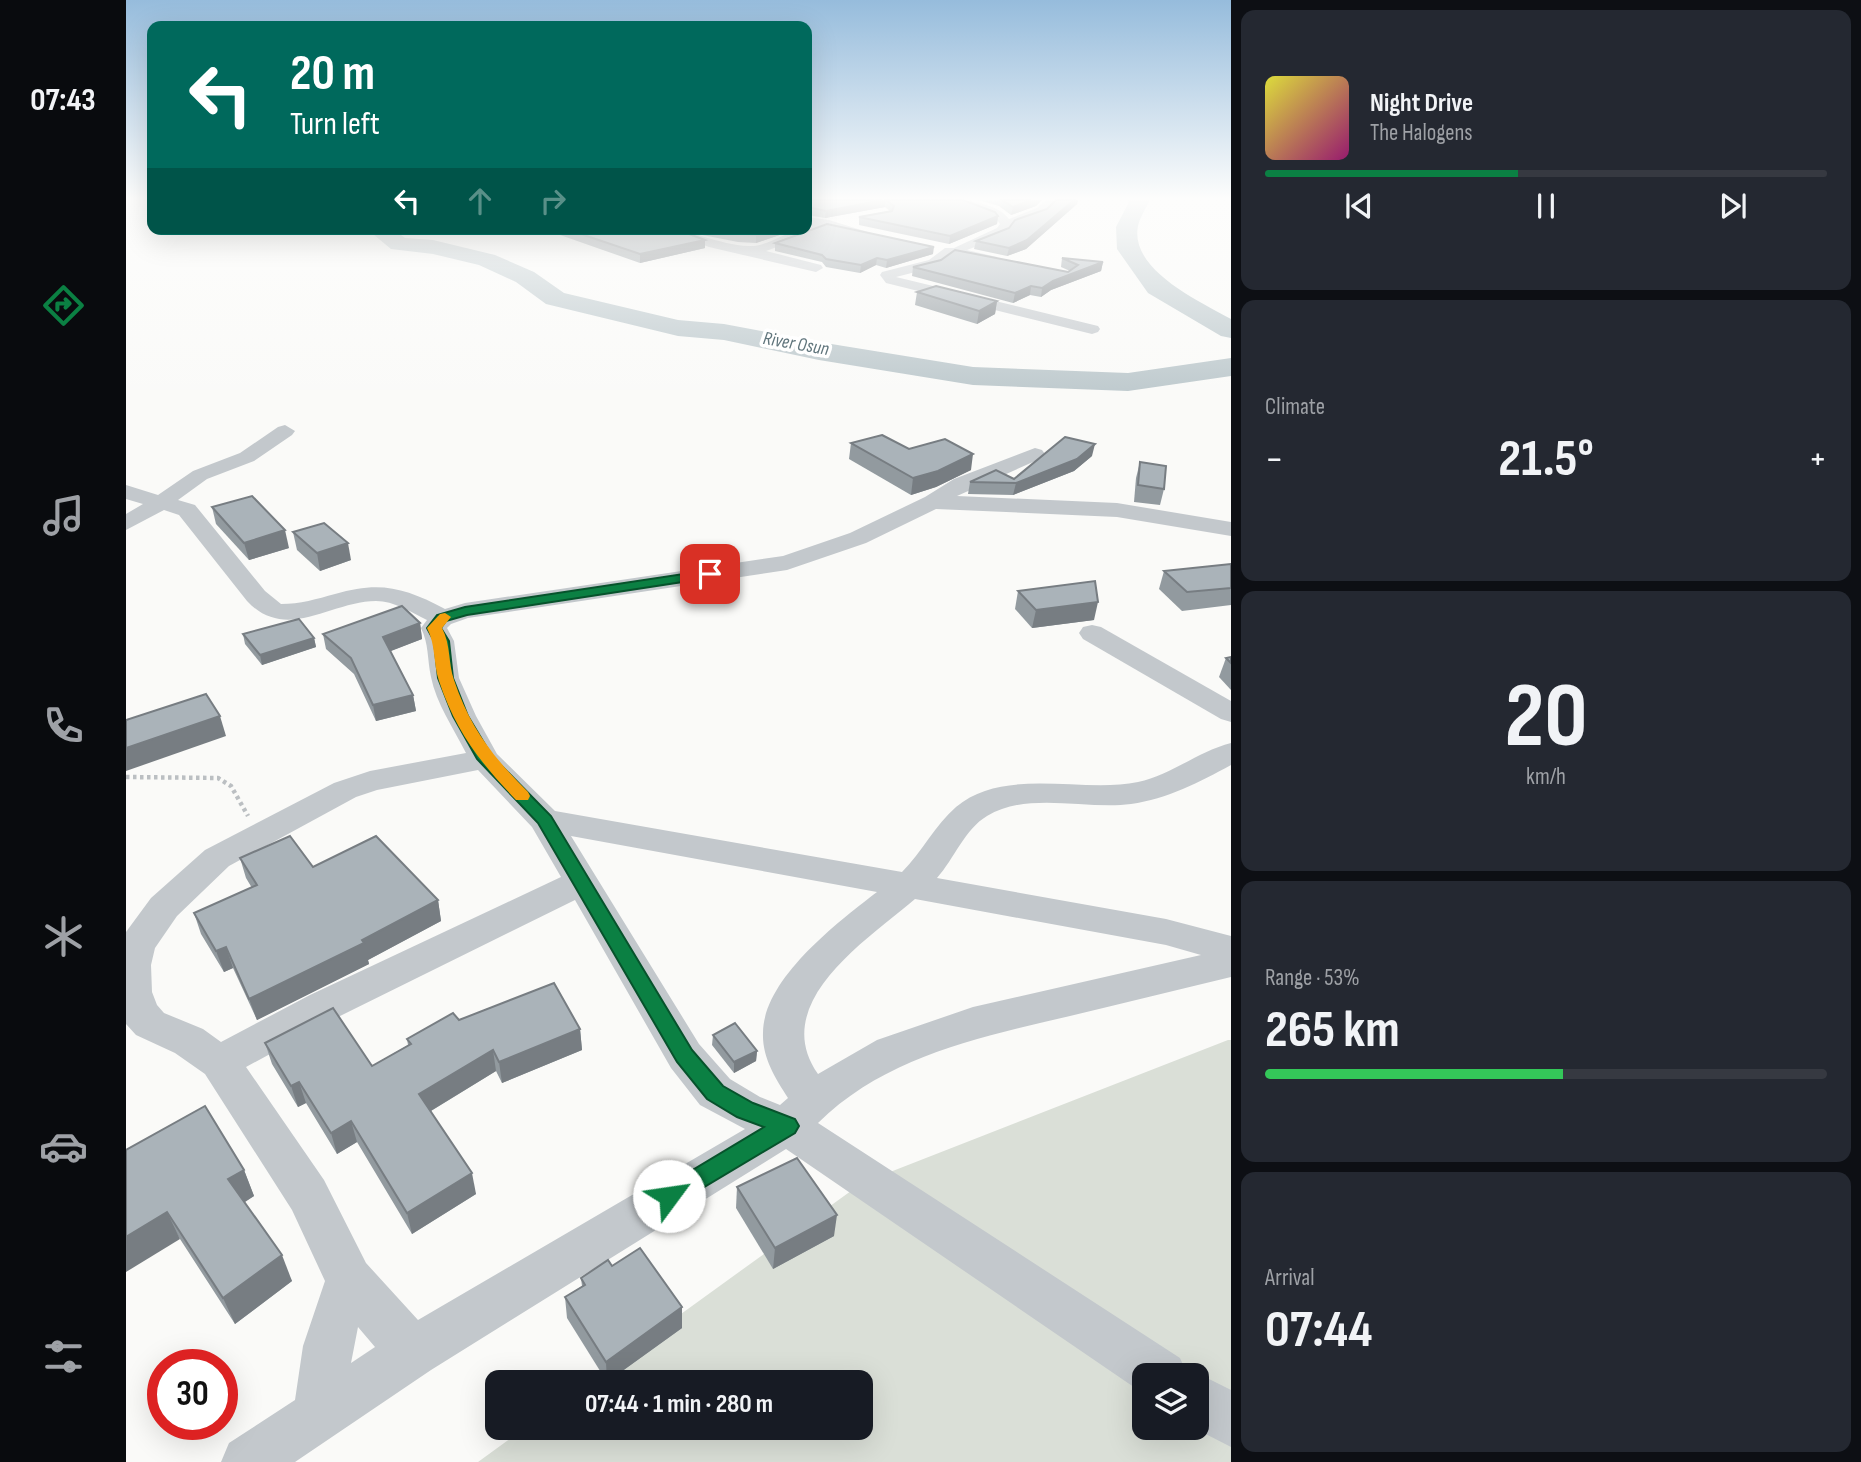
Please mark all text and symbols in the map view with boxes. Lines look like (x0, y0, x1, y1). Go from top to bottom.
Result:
text: 20 m (290, 45, 375, 104)
icon: left (175, 49, 266, 140)
text: 07:43 (30, 81, 96, 120)
text: Night Drive (1370, 88, 1473, 119)
text: Turn left (290, 105, 380, 144)
text: The Halogens (1370, 119, 1473, 147)
icon: left (388, 182, 426, 220)
icon: ahead (461, 182, 499, 220)
icon: right (534, 182, 572, 220)
icon: previous (1340, 187, 1378, 225)
icon: pause (1527, 187, 1565, 225)
icon: next (1714, 187, 1752, 225)
icon: directions (39, 281, 88, 330)
water label: River Osun (761, 327, 831, 361)
text: Climate (1265, 393, 1325, 421)
text: 21.5° (1498, 428, 1594, 491)
text: − (1265, 437, 1284, 482)
text: + (1808, 437, 1827, 482)
icon: music (39, 491, 88, 540)
pin (680, 544, 740, 604)
icon: arrive (691, 555, 729, 593)
text: 20 (1504, 663, 1588, 772)
icon: phone (39, 701, 88, 750)
text: km/h (1526, 763, 1566, 791)
icon: climate (39, 912, 88, 961)
text: Range · 53% (1265, 964, 1360, 992)
text: 265 km (1265, 999, 1400, 1062)
icon: car (39, 1122, 88, 1171)
position arrow (632, 1159, 706, 1233)
text: Arrival (1265, 1264, 1314, 1292)
text: 07:44 (1265, 1299, 1372, 1362)
icon: filters (39, 1332, 88, 1381)
speed limit sign: 30 (147, 1349, 238, 1440)
map controls (1132, 1363, 1209, 1440)
button: layers (1132, 1363, 1209, 1440)
text: 07:44 · 1 min · 280 m (585, 1389, 773, 1420)

